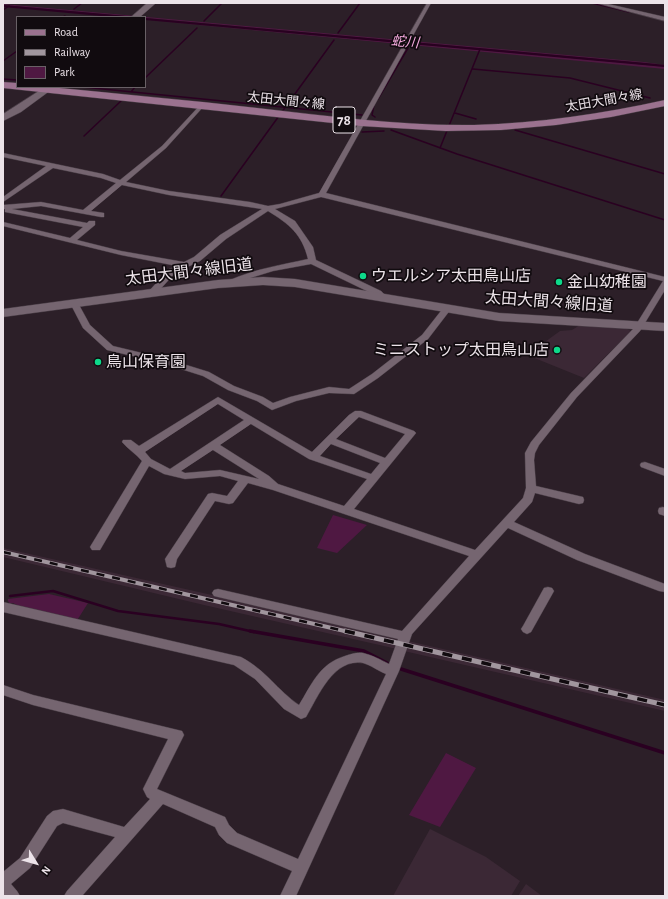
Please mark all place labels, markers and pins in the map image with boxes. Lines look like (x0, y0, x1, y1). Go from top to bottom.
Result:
place label: ウエルシア太田鳥山店 (371, 266, 531, 286)
marker: ウエルシア太田鳥山店 (358, 271, 368, 281)
place label: 金山幼稚園 (567, 272, 647, 292)
marker: 金山幼稚園 (554, 277, 564, 287)
place label: ミニストップ太田鳥山店 (373, 340, 549, 360)
marker: ミニストップ太田鳥山店 (552, 345, 562, 355)
place label: 鳥山保育園 (106, 352, 186, 372)
marker: 鳥山保育園 (93, 357, 103, 367)

